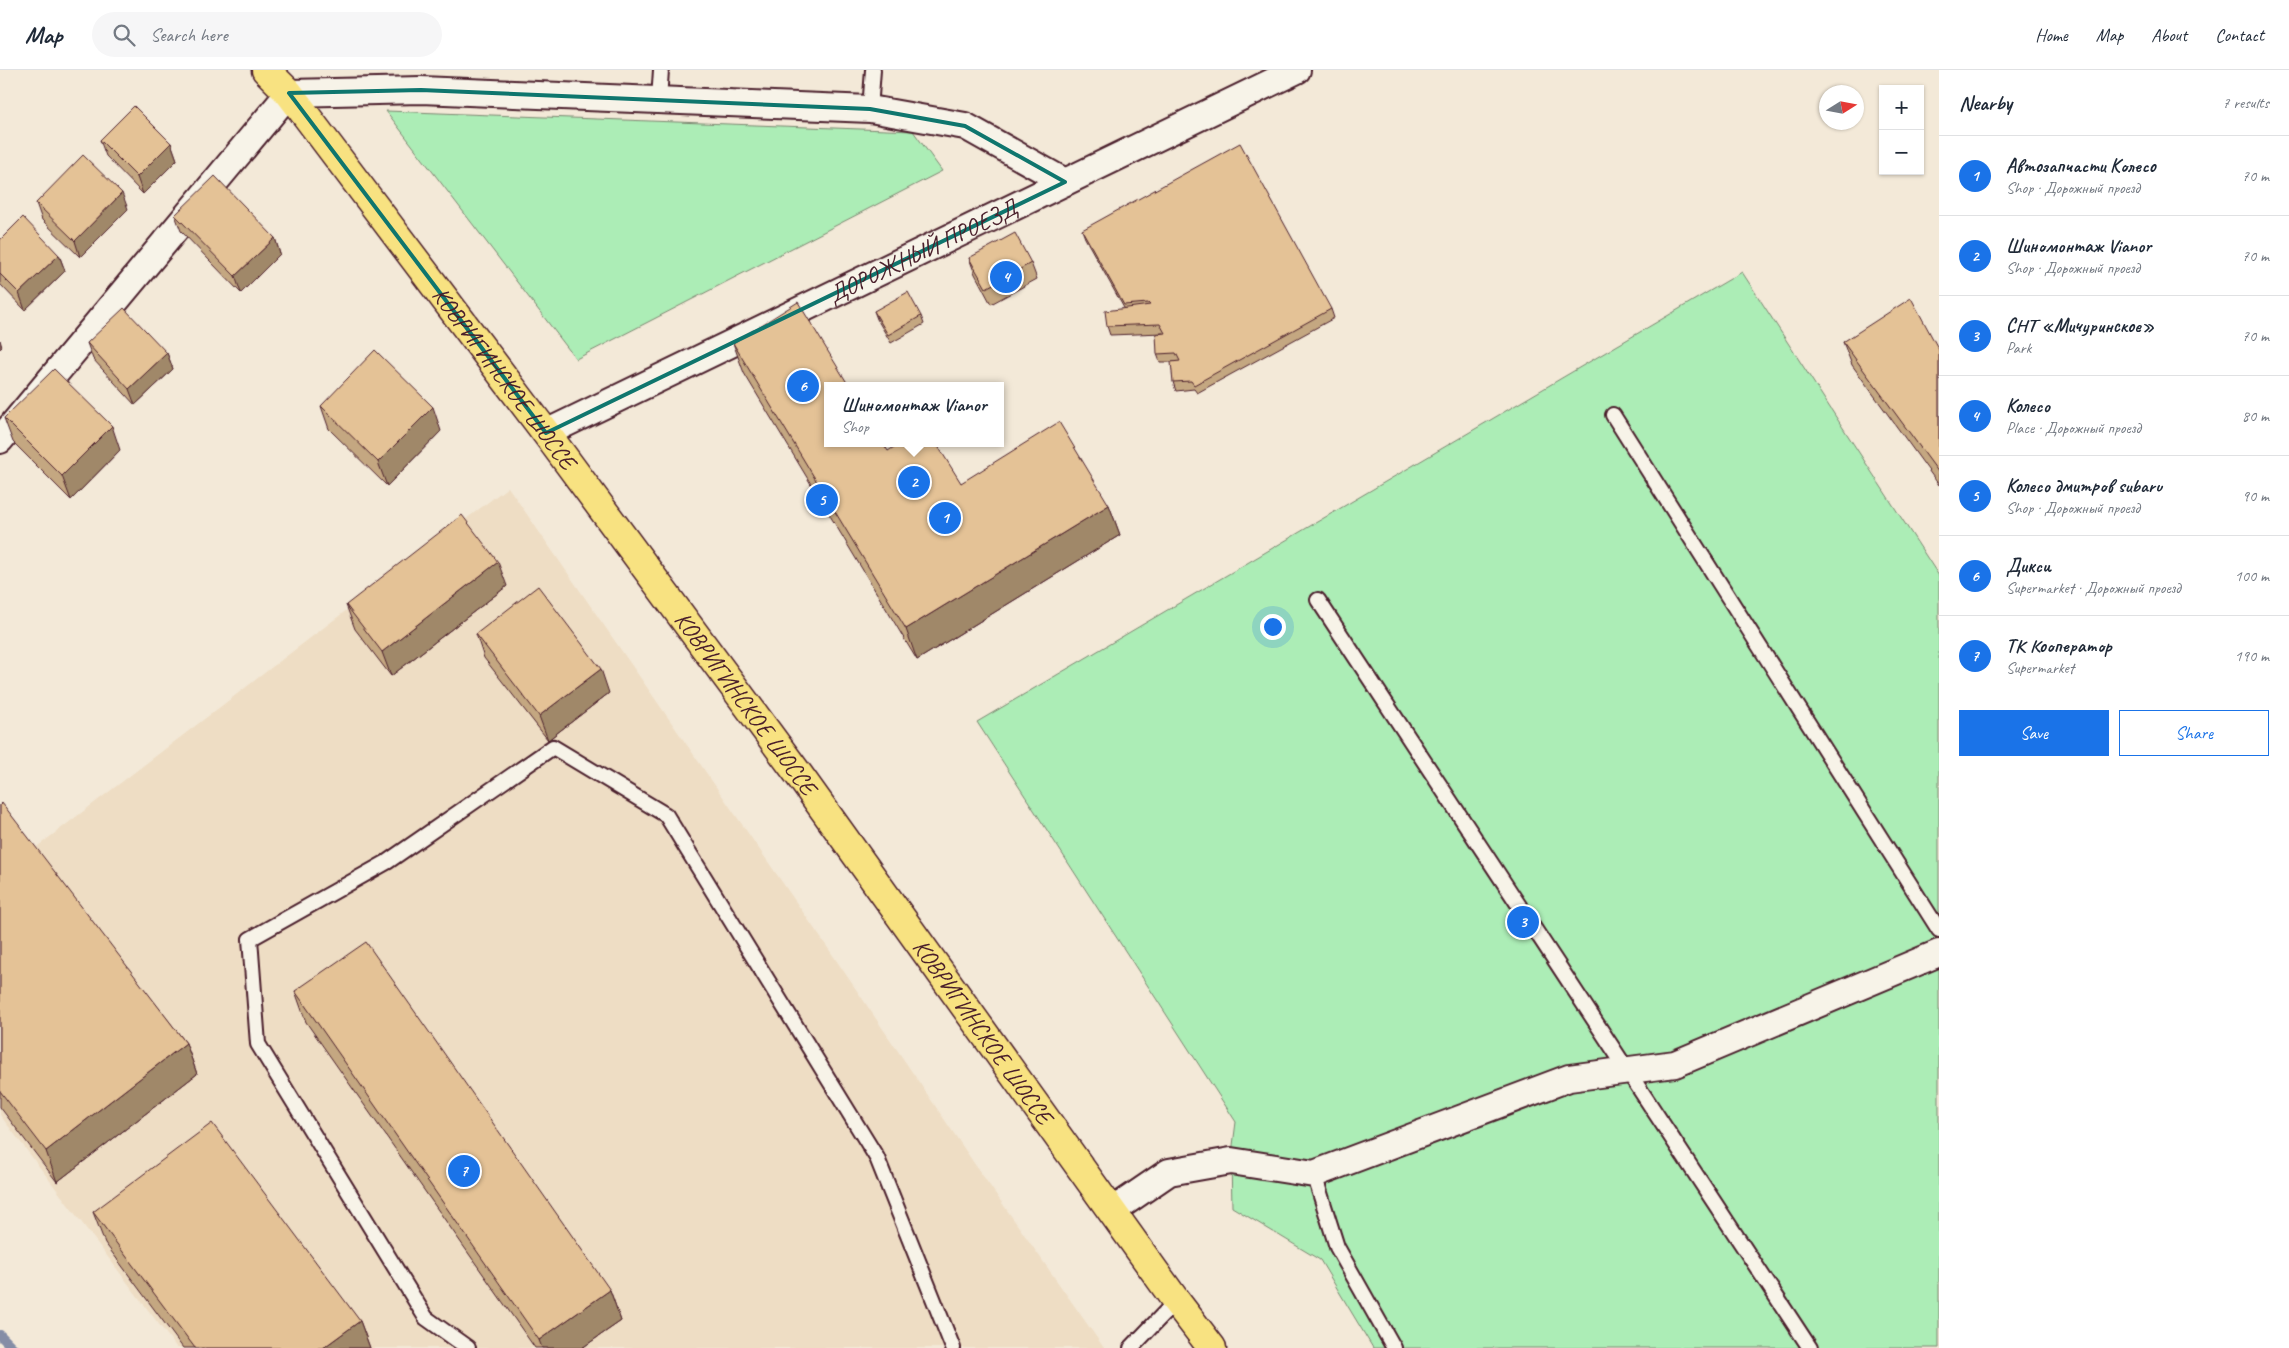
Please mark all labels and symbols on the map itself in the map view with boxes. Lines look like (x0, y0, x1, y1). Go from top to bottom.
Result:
north arrow (1819, 85, 1864, 130)
street label: ДОРОЖНЫЙ ПРОЕЗД (823, 192, 1024, 309)
pin: 4 (990, 258, 1022, 296)
street label: КОВРИГИНСКОЕ ШОССЕ (426, 281, 585, 478)
pin: 6 (787, 367, 819, 405)
pin: 2 (898, 463, 930, 501)
pin: 5 (806, 481, 838, 519)
pin: 1 (929, 499, 961, 537)
street label: КОВРИГИНСКОЕ ШОССЕ (668, 606, 825, 803)
your location (1260, 614, 1286, 640)
pin: 3 (1507, 903, 1539, 941)
street label: КОВРИГИНСКОЕ ШОССЕ (906, 933, 1061, 1133)
pin: 7 (448, 1152, 480, 1190)

